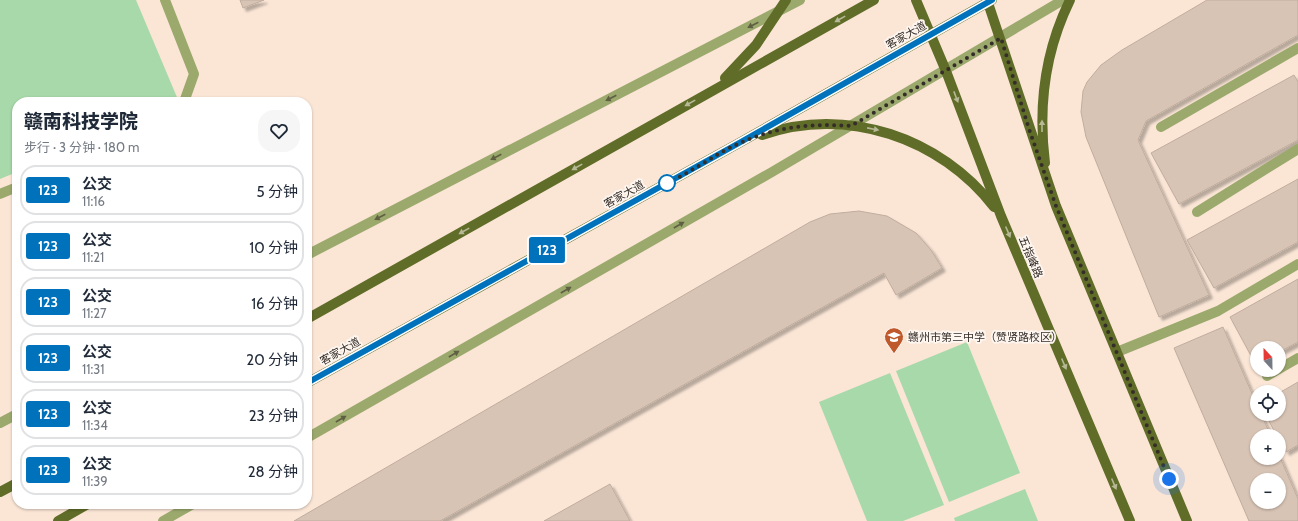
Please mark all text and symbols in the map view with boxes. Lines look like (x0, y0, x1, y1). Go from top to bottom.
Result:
one-way arrow (835, 16, 846, 22)
street label: 客家大道 (883, 18, 929, 52)
one-way arrow (747, 22, 759, 28)
one-way arrow (954, 92, 960, 104)
one-way arrow (606, 95, 617, 101)
one-way arrow (684, 99, 696, 106)
text: 赣南科技学院 (24, 110, 138, 133)
button: heart (258, 110, 300, 152)
one-way arrow (1039, 119, 1045, 132)
one-way arrow (867, 127, 879, 133)
text: 步行 · 3 分钟 · 180 m (24, 139, 139, 155)
one-way arrow (490, 154, 501, 161)
one-way arrow (571, 163, 583, 170)
unlabelled marker (658, 174, 676, 192)
text: 公交 (82, 175, 112, 193)
street label: 客家大道 (601, 177, 647, 211)
text: 123 (38, 181, 58, 199)
text: 5 分钟 (257, 183, 298, 201)
text: 11:16 (82, 193, 105, 209)
one-way arrow (374, 214, 386, 220)
one-way arrow (673, 222, 685, 229)
one-way arrow (1005, 226, 1011, 237)
one-way arrow (458, 227, 470, 234)
text: 公交 (82, 231, 112, 249)
street label: 五指峰路 (1016, 234, 1046, 280)
text: 123 (38, 237, 58, 255)
line badge: 123 (524, 237, 570, 263)
text: 10 分钟 (249, 239, 298, 257)
text: 123 (537, 241, 557, 259)
text: 11:21 (82, 249, 104, 265)
one-way arrow (561, 286, 572, 293)
text: 公交 (82, 287, 112, 305)
text: 123 (38, 293, 58, 311)
text: 16 分钟 (251, 295, 298, 313)
text: 11:27 (82, 305, 107, 321)
school or university icon: 赣州市第三中学（赞贤路校区） (883, 326, 905, 354)
place label: 赣州市第三中学（赞贤路校区） (908, 330, 1062, 344)
street label: 客家大道 (317, 334, 363, 368)
north arrow (1250, 341, 1286, 377)
map controls (1250, 341, 1286, 509)
text: 公交 (82, 343, 112, 361)
text: 123 (38, 349, 58, 367)
text: 20 分钟 (246, 351, 298, 369)
one-way arrow (448, 351, 460, 358)
one-way arrow (1061, 359, 1067, 371)
text: 11:31 (82, 361, 104, 377)
button: locate (1250, 385, 1286, 421)
text: 公交 (82, 399, 112, 417)
text: 123 (38, 405, 58, 423)
text: 23 分钟 (249, 407, 298, 425)
one-way arrow (335, 416, 347, 423)
text: 11:34 (82, 417, 108, 433)
button: + (1250, 429, 1286, 465)
text: 公交 (82, 455, 112, 473)
text: 123 (38, 461, 58, 479)
text: 28 分钟 (248, 463, 298, 481)
your location (1159, 469, 1179, 489)
text: 11:39 (82, 473, 108, 489)
button: − (1250, 473, 1286, 509)
one-way arrow (1111, 479, 1117, 490)

